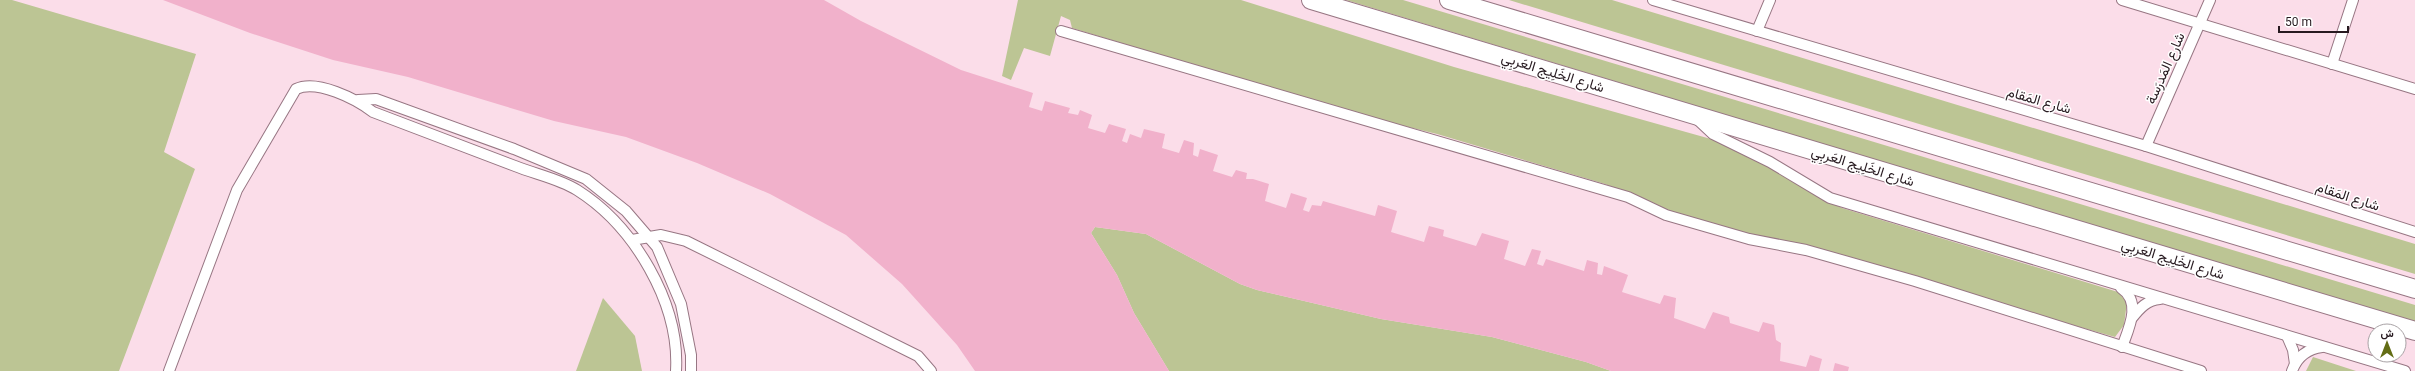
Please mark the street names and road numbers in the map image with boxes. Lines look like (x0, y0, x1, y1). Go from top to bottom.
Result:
street label: شارع المَدرَسة (2142, 30, 2191, 107)
street label: شارع الخَلِيج العَربِي (1498, 49, 1606, 99)
street label: شارع المَقام (2004, 83, 2073, 120)
street label: شارع الخَلِيج العَربِي (1808, 143, 1916, 193)
street label: شارع المَقام (2313, 178, 2382, 217)
street label: شارع الخَلِيج العَربِي (2118, 236, 2226, 286)

